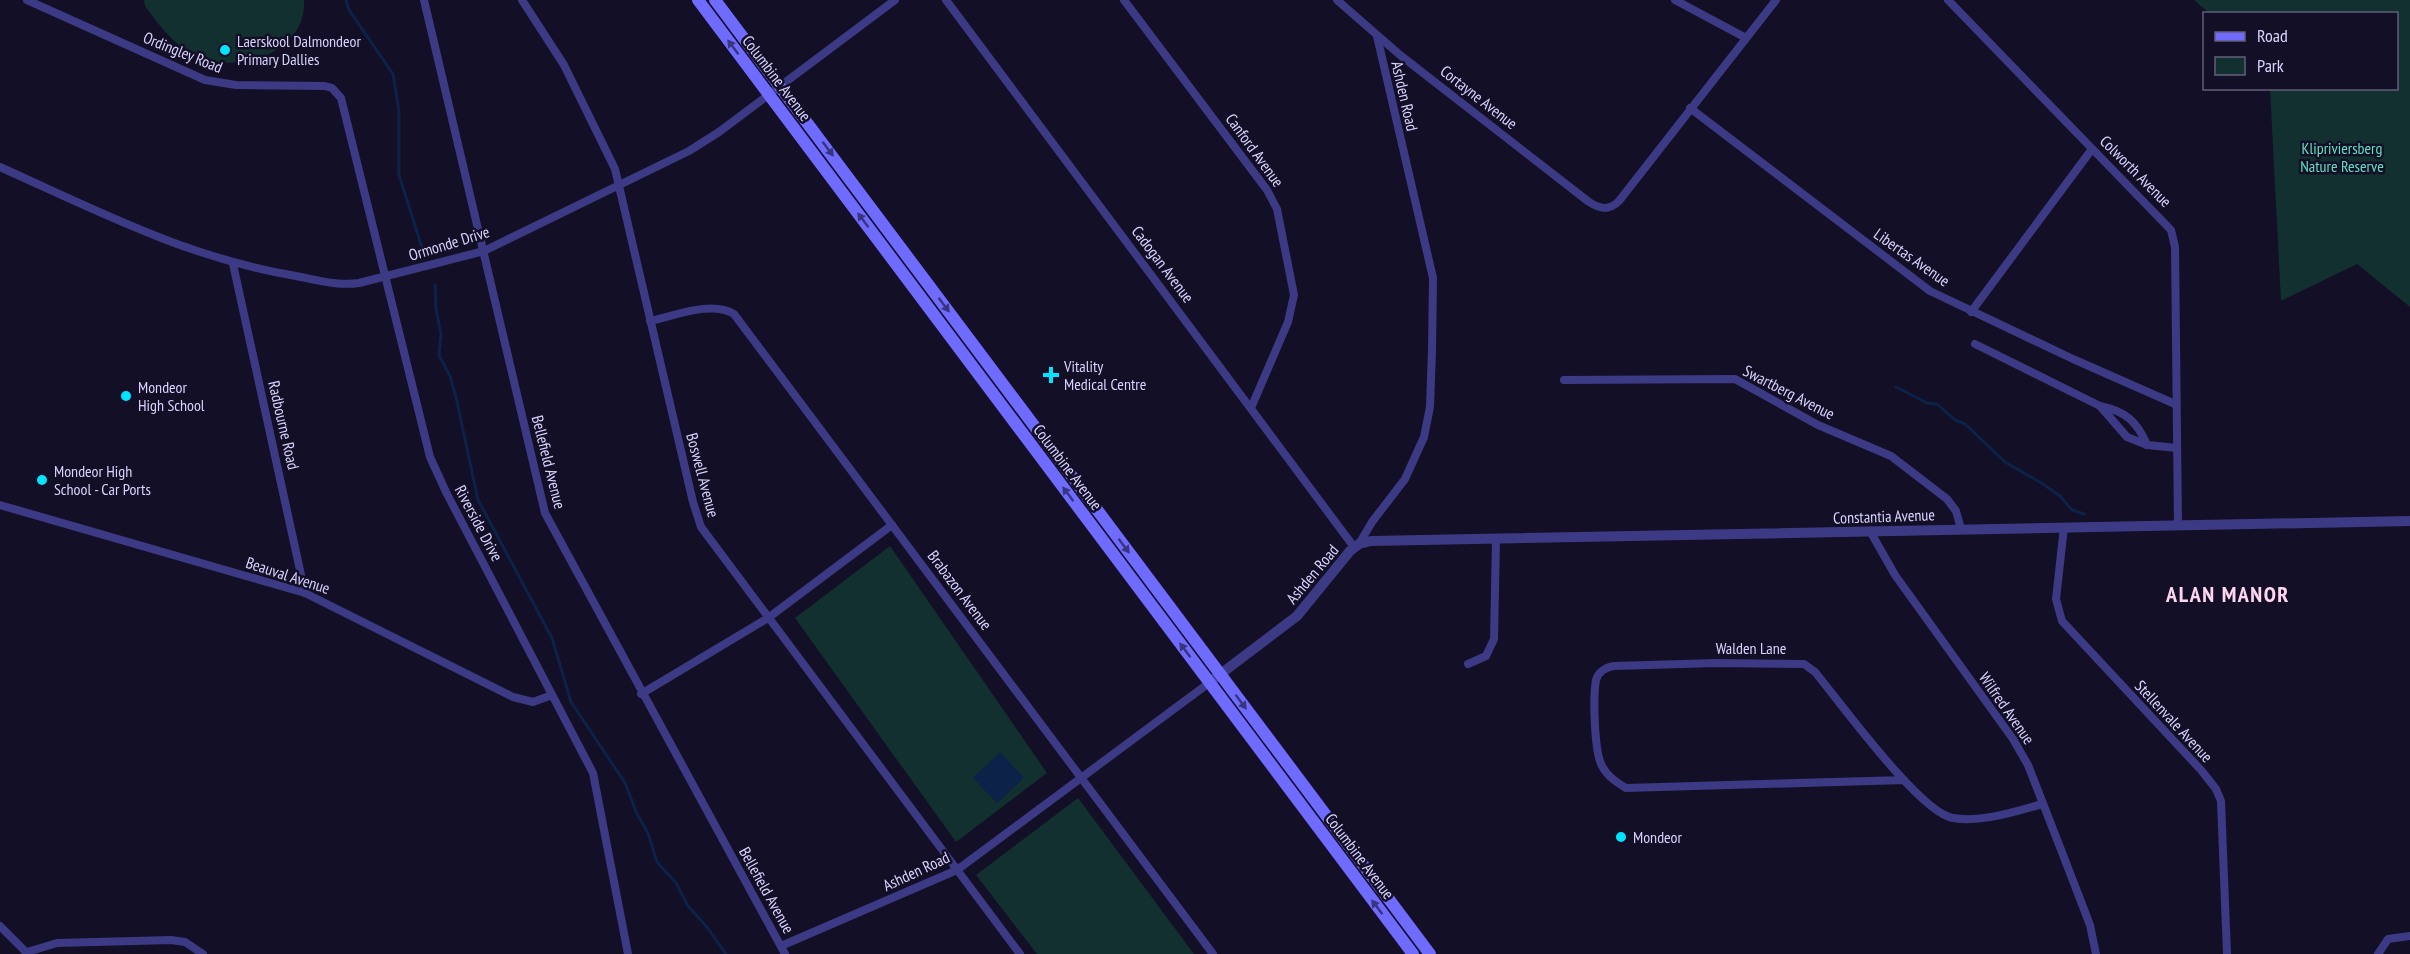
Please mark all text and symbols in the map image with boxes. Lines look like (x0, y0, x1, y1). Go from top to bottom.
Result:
legend (2203, 12, 2398, 90)
text: Road (2257, 24, 2288, 47)
street label: Ordingley Road (140, 27, 226, 77)
place label: Laerskool Dalmondeor Primary Dallies (237, 31, 361, 69)
street label: Columbine Avenue (738, 31, 816, 125)
one-way arrow (727, 40, 739, 56)
marker: Laerskool Dalmondeor Primary Dallies (218, 43, 232, 57)
text: Park (2257, 54, 2284, 77)
street label: Ashden Road (1387, 59, 1423, 133)
street label: Cortayne Avenue (1436, 61, 1522, 133)
street label: Canford Avenue (1222, 109, 1288, 191)
street label: Colworth Avenue (2096, 131, 2176, 211)
park label: Klipriviersberg Nature Reserve (2300, 138, 2384, 176)
one-way arrow (822, 141, 834, 157)
one-way arrow (858, 213, 870, 228)
street label: Ormonde Drive (406, 221, 492, 265)
street label: Cadogan Avenue (1128, 222, 1198, 306)
street label: Libertas Avenue (1870, 224, 1954, 290)
one-way arrow (938, 297, 950, 313)
place label: Vitality Medical Centre (1063, 356, 1146, 394)
street label: Swartberg Avenue (1740, 360, 1838, 424)
marker: Vitality Medical Centre (1042, 366, 1060, 384)
place label: Mondeor High School (138, 377, 205, 415)
street label: Radbourne Road (264, 379, 304, 471)
marker: Mondeor High School (119, 389, 133, 403)
street label: Bellefield Avenue (528, 413, 570, 511)
street label: Columbine Avenue (1029, 420, 1107, 514)
street label: Boswell Avenue (682, 431, 724, 519)
place label: Mondeor High School - Car Ports (54, 461, 151, 499)
marker: Mondeor High School - Car Ports (35, 473, 49, 487)
street label: Riverside Drive (451, 482, 507, 564)
one-way arrow (1062, 487, 1074, 503)
street label: Constantia Avenue (1833, 504, 1935, 528)
one-way arrow (1117, 538, 1129, 553)
street label: Ashden Road (1281, 540, 1343, 608)
street label: Brabazon Avenue (924, 546, 996, 634)
street label: Beauval Avenue (243, 552, 333, 598)
district label: ALAN MANOR (2165, 580, 2290, 608)
street label: Walden Lane (1716, 638, 1786, 658)
one-way arrow (1179, 643, 1191, 659)
street label: Wilfred Avenue (1975, 668, 2039, 748)
street label: Stellenvale Avenue (2131, 676, 2217, 766)
one-way arrow (1234, 694, 1246, 709)
street label: Columbine Avenue (1321, 809, 1399, 903)
place label: Mondeor (1633, 827, 1682, 847)
marker: Mondeor (1614, 830, 1628, 844)
street label: Bellefield Avenue (735, 843, 799, 937)
street label: Ashden Road (879, 847, 953, 895)
one-way arrow (1372, 900, 1384, 915)

